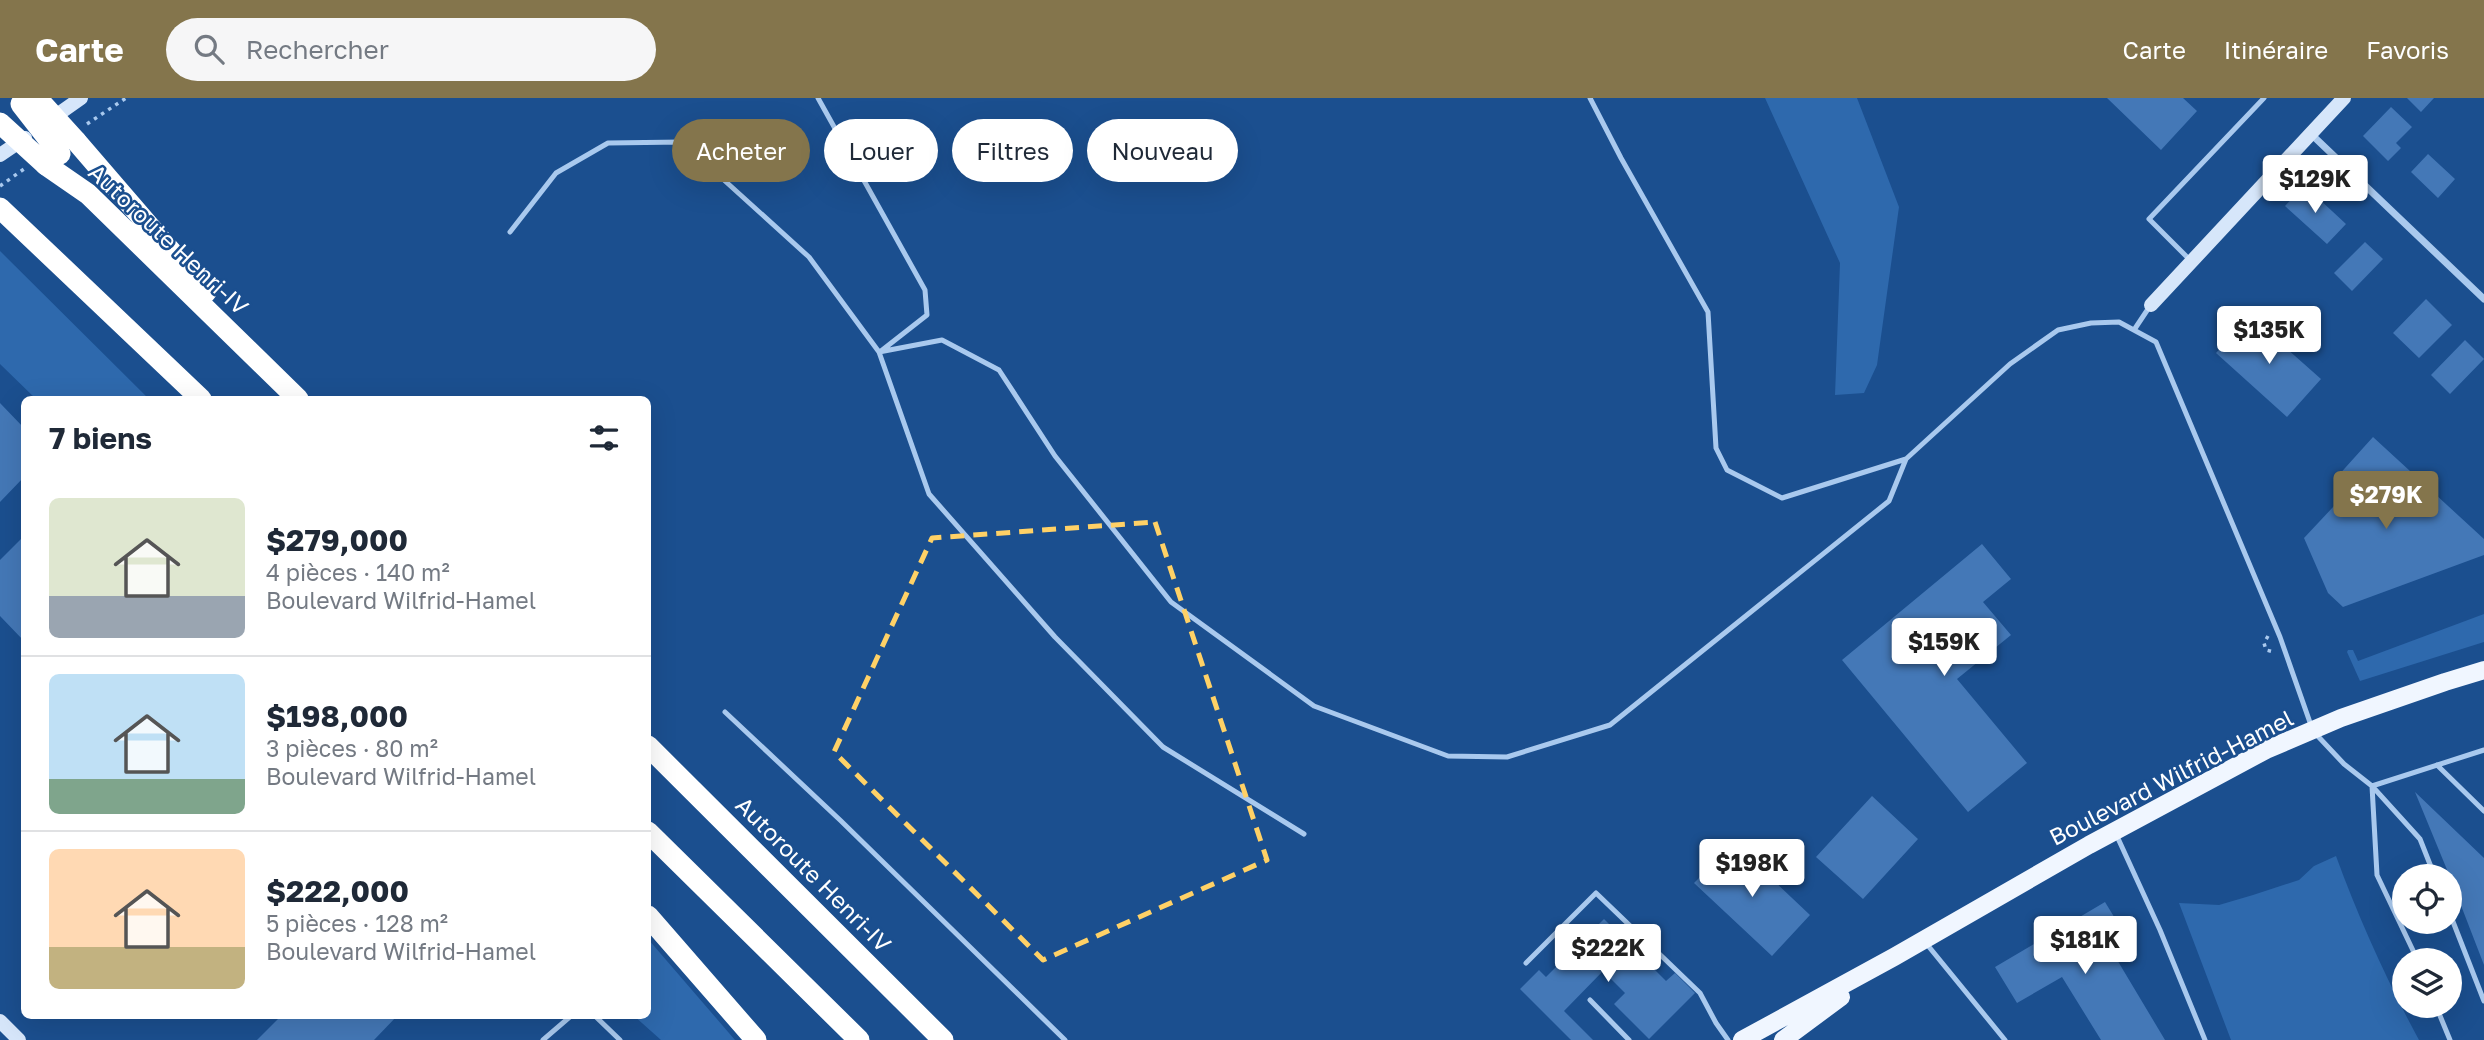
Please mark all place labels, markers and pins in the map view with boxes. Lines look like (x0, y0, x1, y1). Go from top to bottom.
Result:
pin: $129K (2266, 156, 2364, 215)
pin: $135K (2220, 306, 2318, 366)
pin: $279K (2337, 472, 2435, 531)
pin: $159K (1895, 618, 1993, 678)
pin: $198K (1703, 840, 1801, 899)
pin: $181K (2036, 916, 2134, 976)
pin: $222K (1559, 924, 1657, 984)

